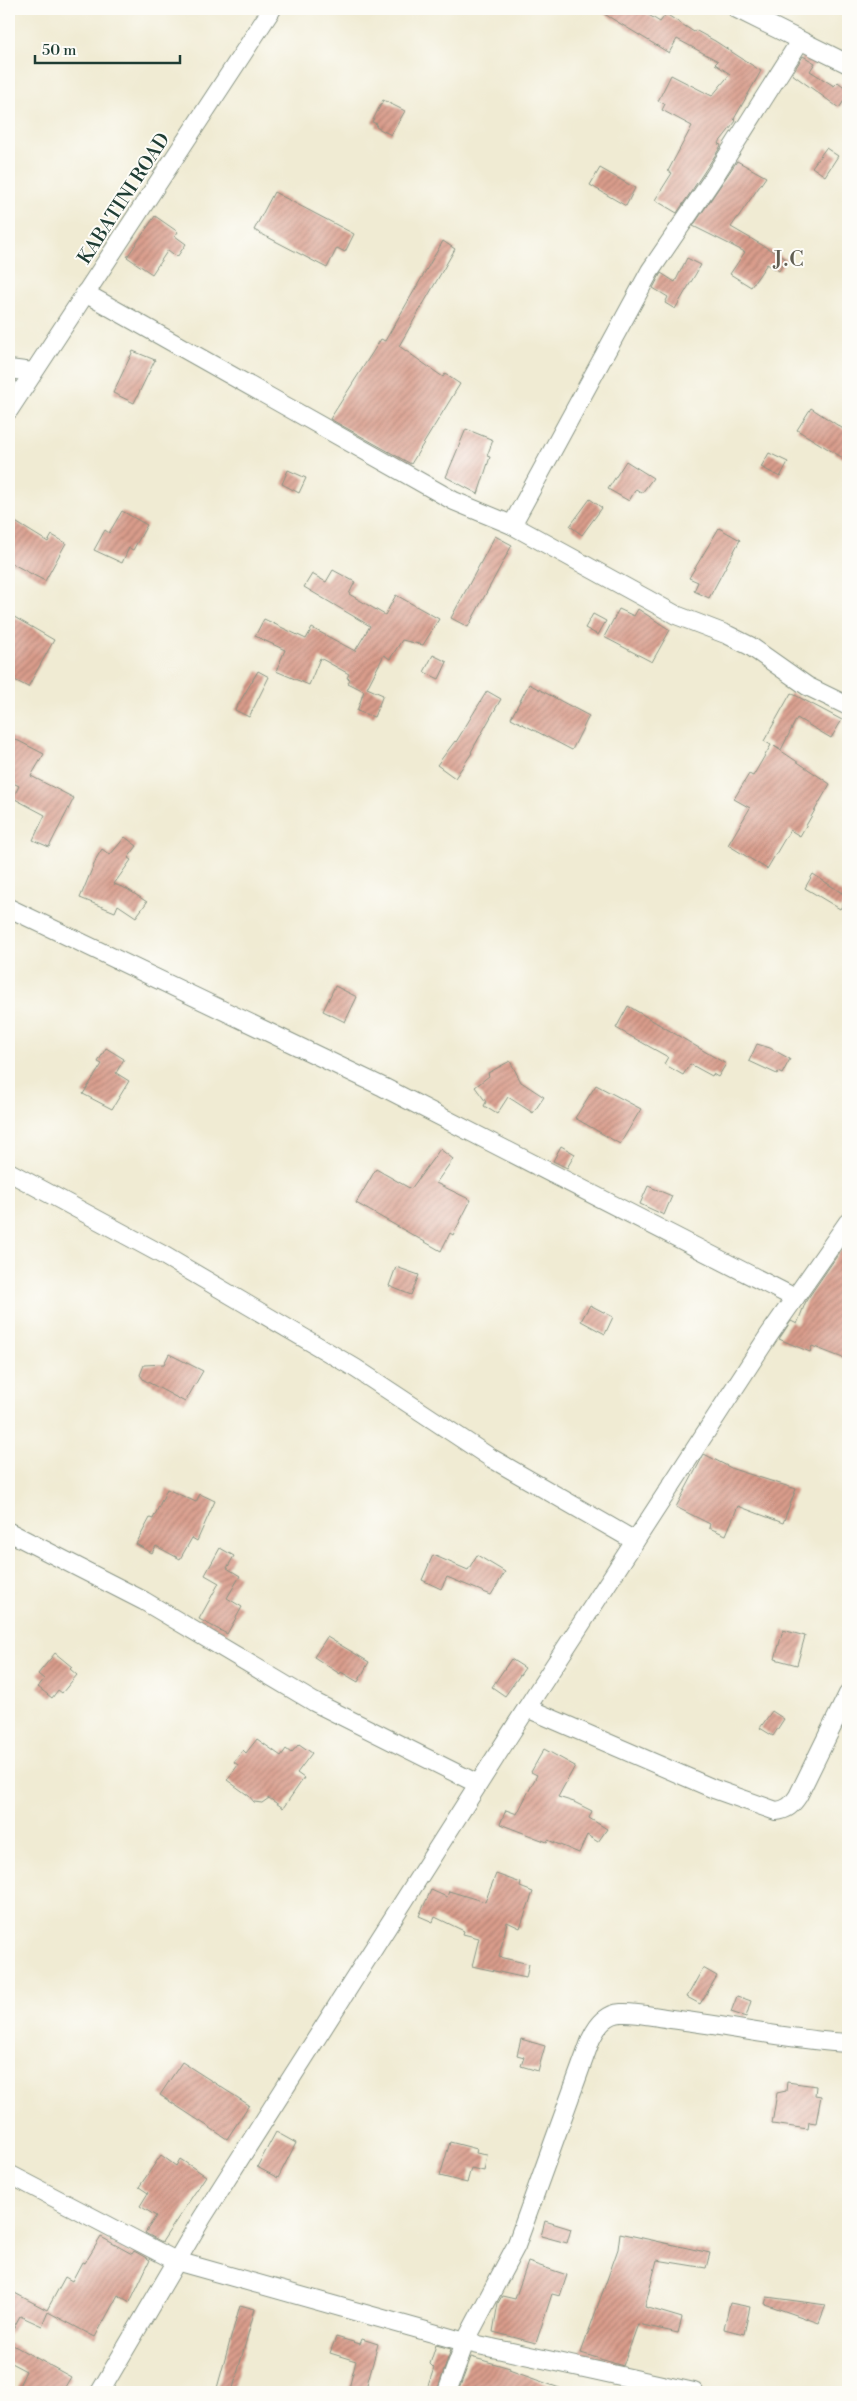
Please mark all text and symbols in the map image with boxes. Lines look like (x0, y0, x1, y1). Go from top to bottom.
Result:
scale bar (35, 32, 180, 64)
text: 50 m (42, 41, 76, 60)
street label: KABATINI ROAD (72, 128, 175, 269)
district label: J.C (772, 247, 805, 273)

